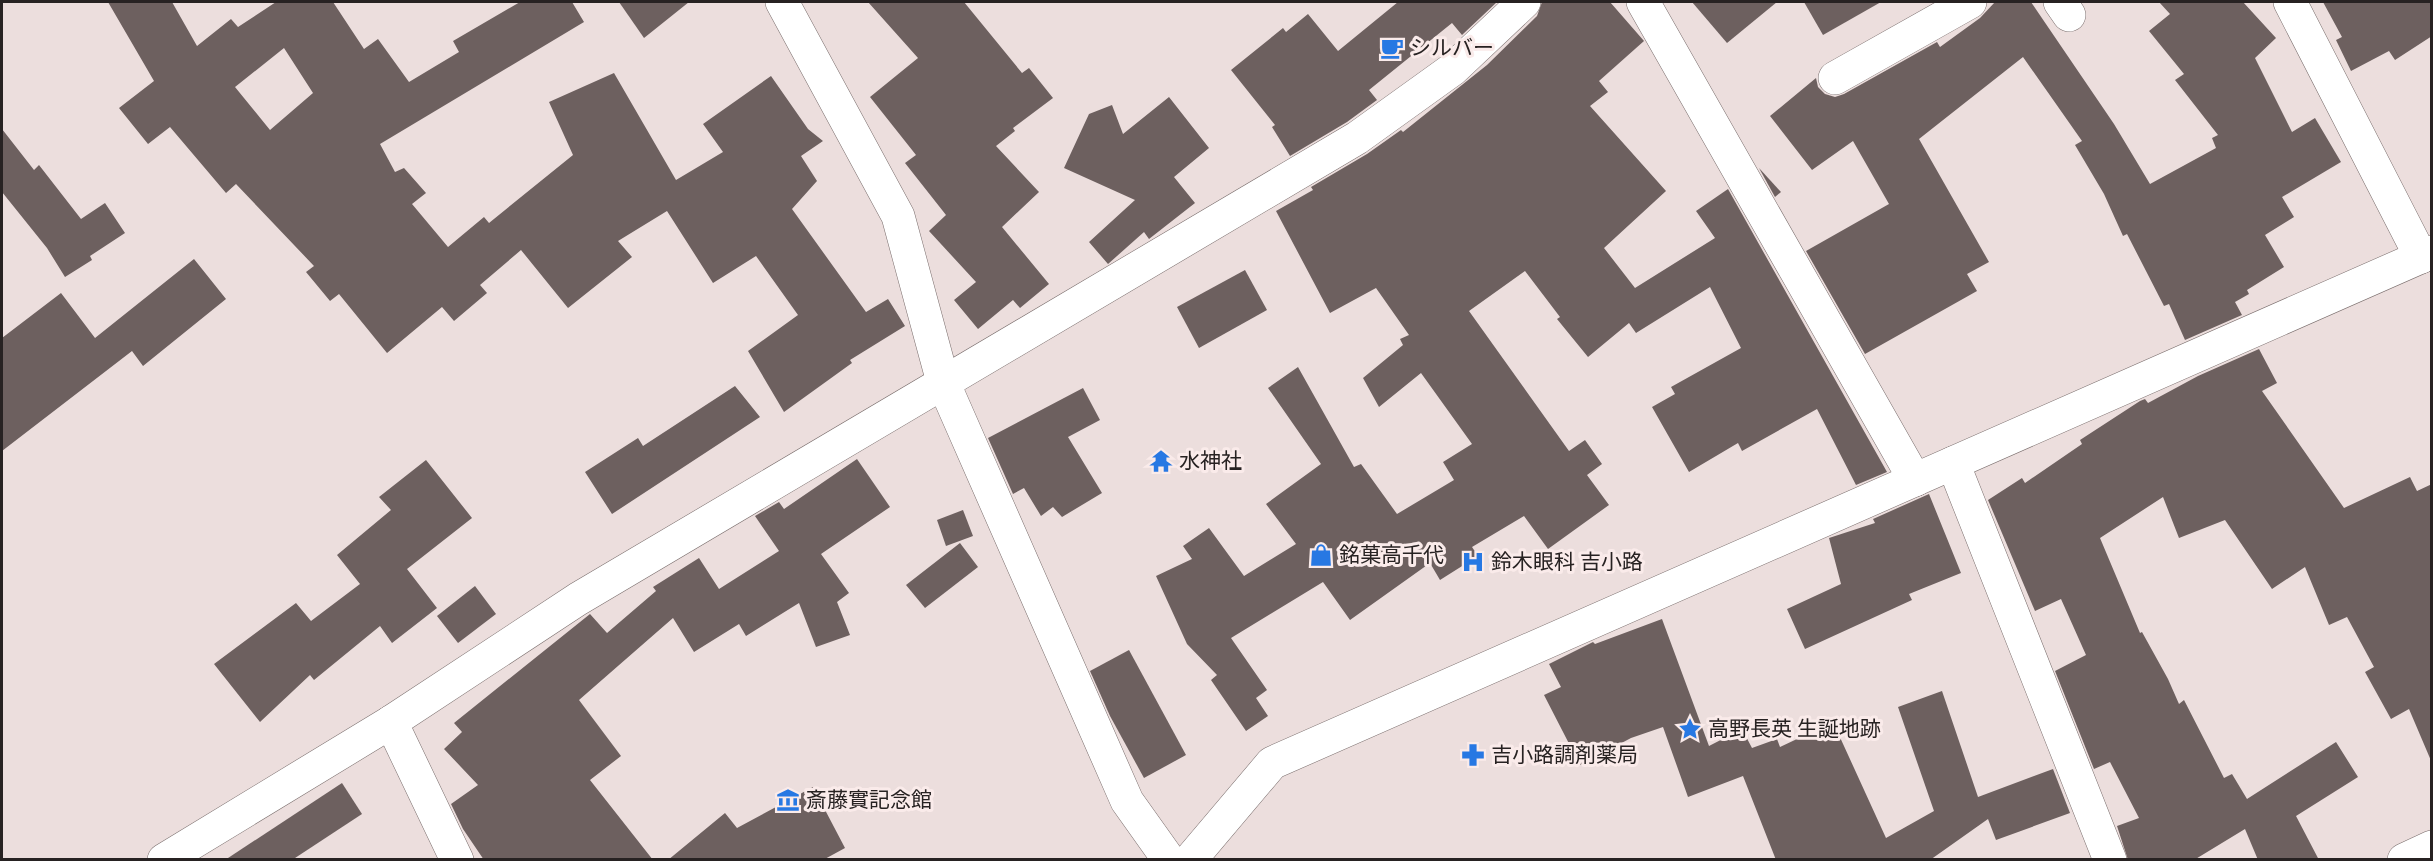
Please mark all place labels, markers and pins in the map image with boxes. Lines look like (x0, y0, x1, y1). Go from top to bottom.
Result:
cafe icon: シルバー (1379, 35, 1405, 61)
place label: シルバー (1410, 35, 1494, 60)
temple icon: 水神社 (1148, 448, 1174, 474)
place label: 水神社 (1179, 448, 1242, 473)
shop icon: 銘菓高千代 (1308, 542, 1334, 568)
place label: 銘菓高千代 (1339, 542, 1444, 567)
hospital icon: 鈴木眼科 吉小路 (1460, 549, 1486, 575)
place label: 鈴木眼科 吉小路 (1491, 549, 1643, 574)
place icon: 高野長英 生誕地跡 (1677, 716, 1703, 742)
place label: 高野長英 生誕地跡 (1708, 716, 1881, 741)
pharmacy icon: 吉小路調剤薬局 (1460, 742, 1486, 768)
place label: 吉小路調剤薬局 (1491, 742, 1638, 767)
museum icon: 斎藤實記念館 (775, 787, 801, 813)
place label: 斎藤實記念館 (806, 787, 932, 812)

